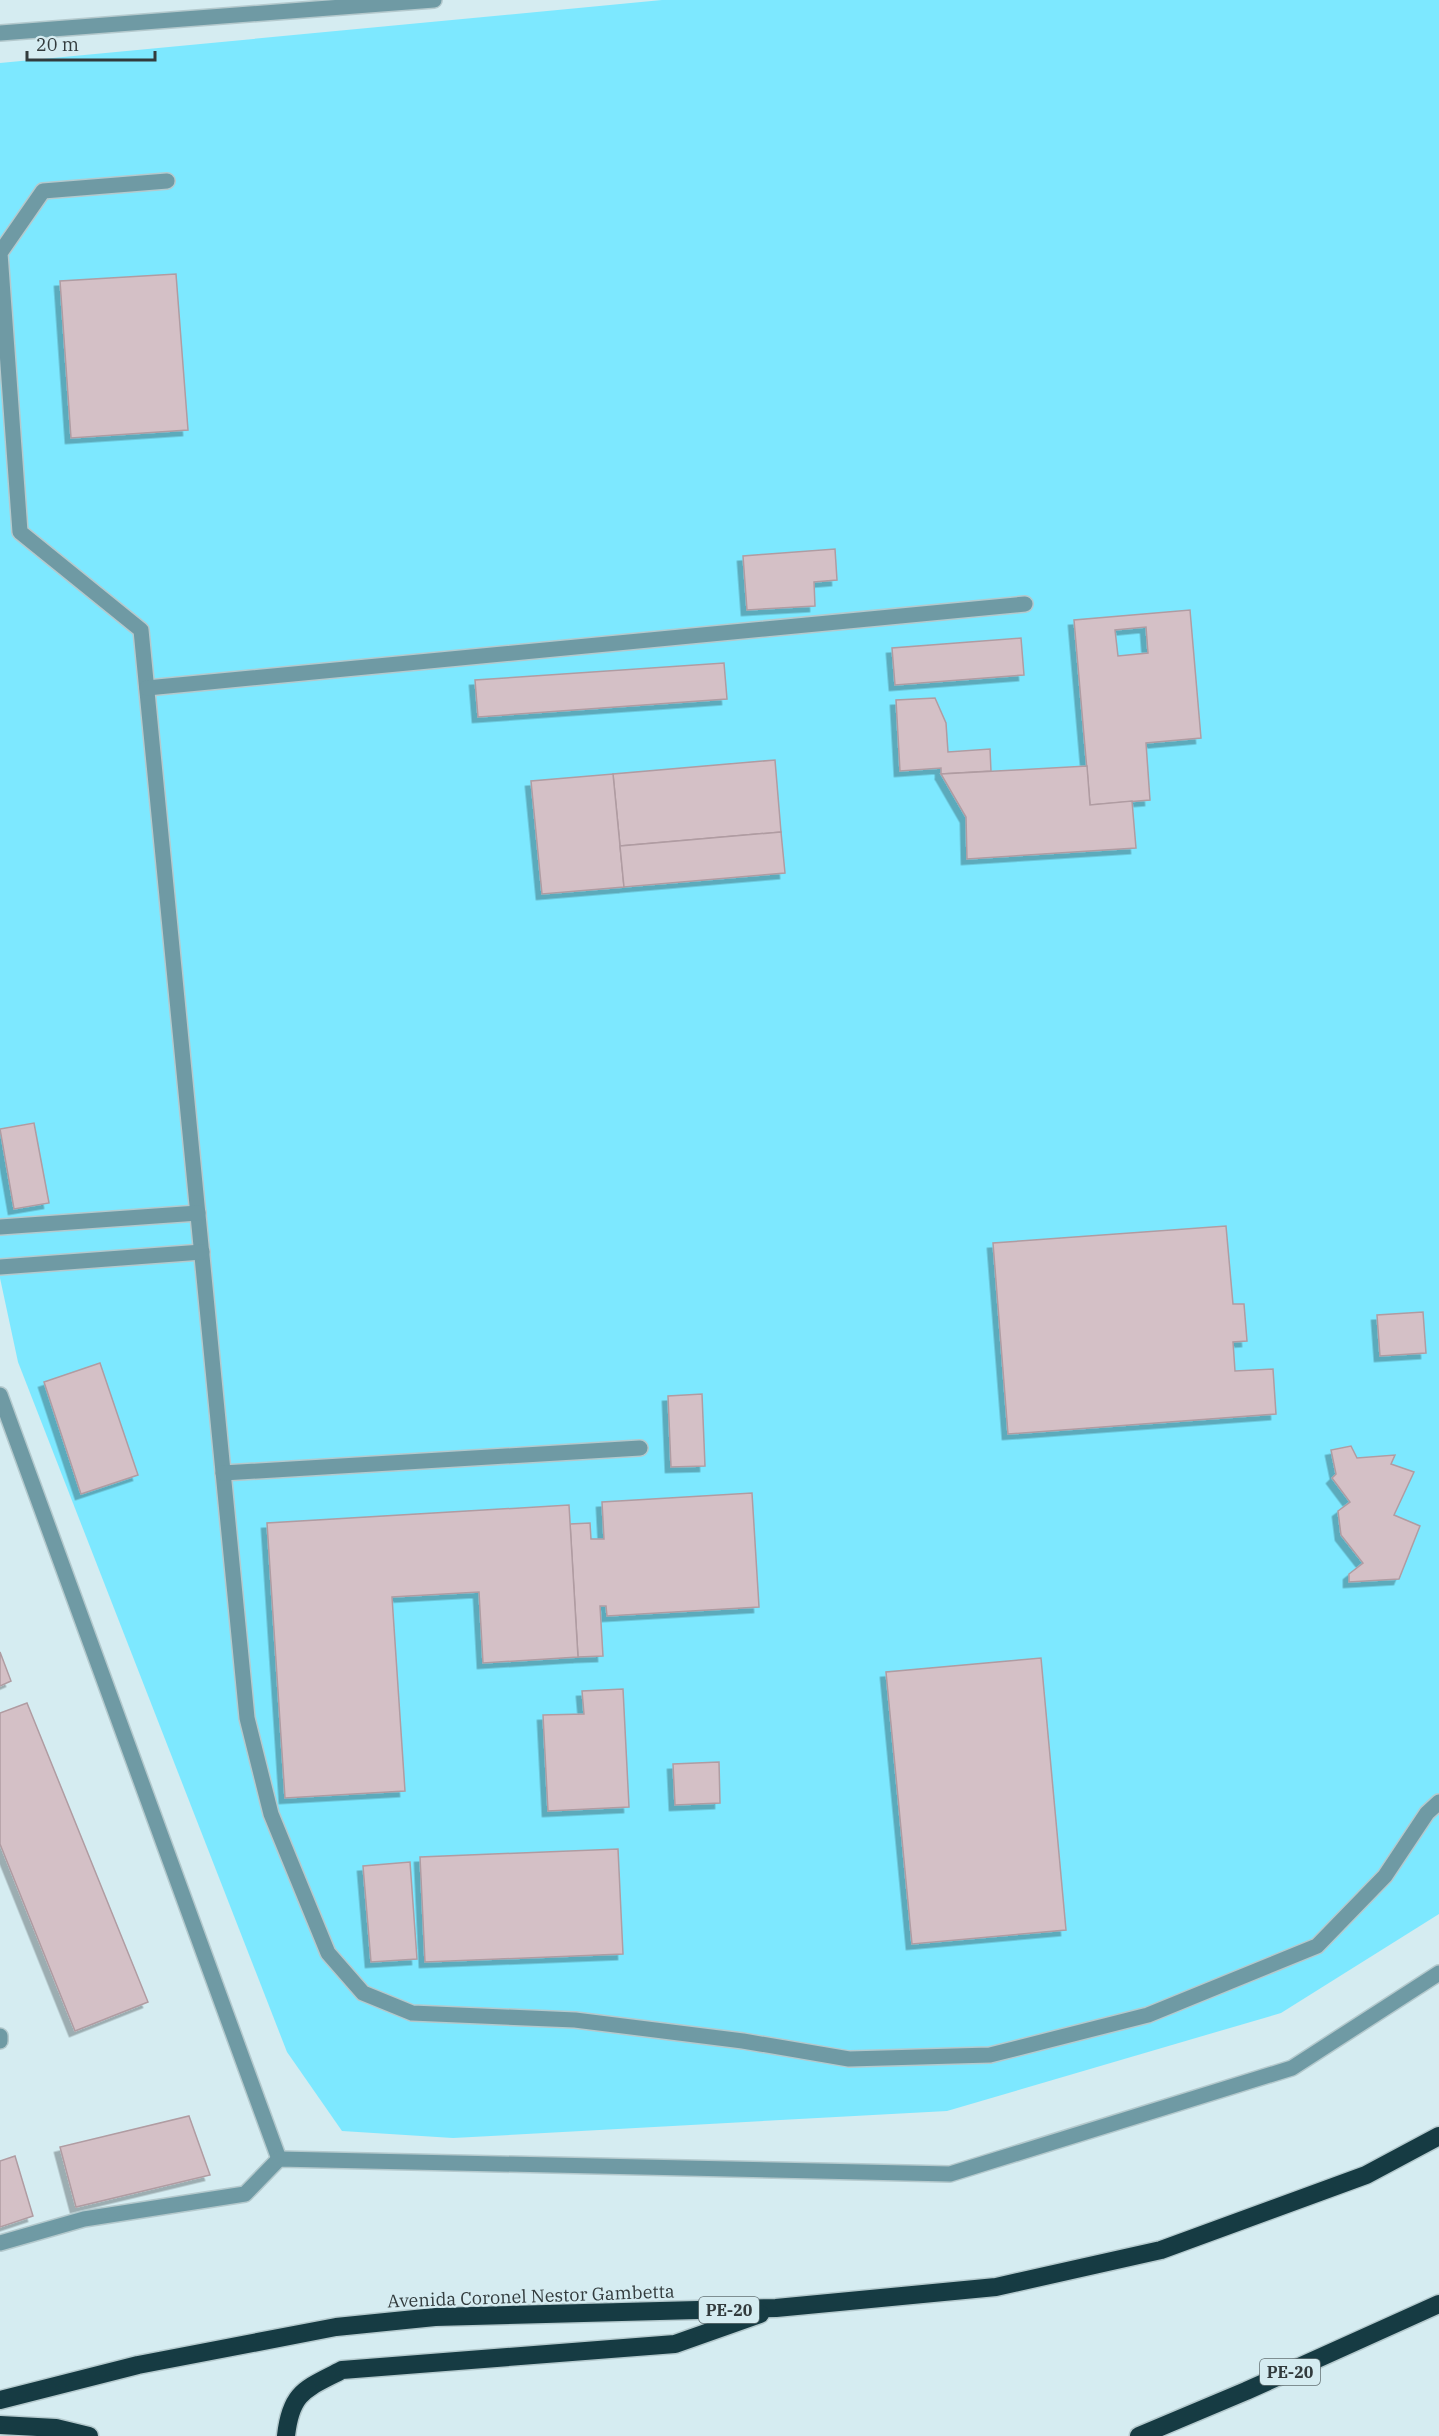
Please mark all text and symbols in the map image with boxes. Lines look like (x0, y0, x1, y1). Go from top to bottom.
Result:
scale bar (27, 24, 154, 62)
text: 20 m (36, 33, 79, 56)
street label: Avenida Coronel Nestor Gambetta (387, 2279, 675, 2313)
road number: PE-20 (699, 2297, 759, 2323)
road number: PE-20 (1260, 2359, 1320, 2385)

